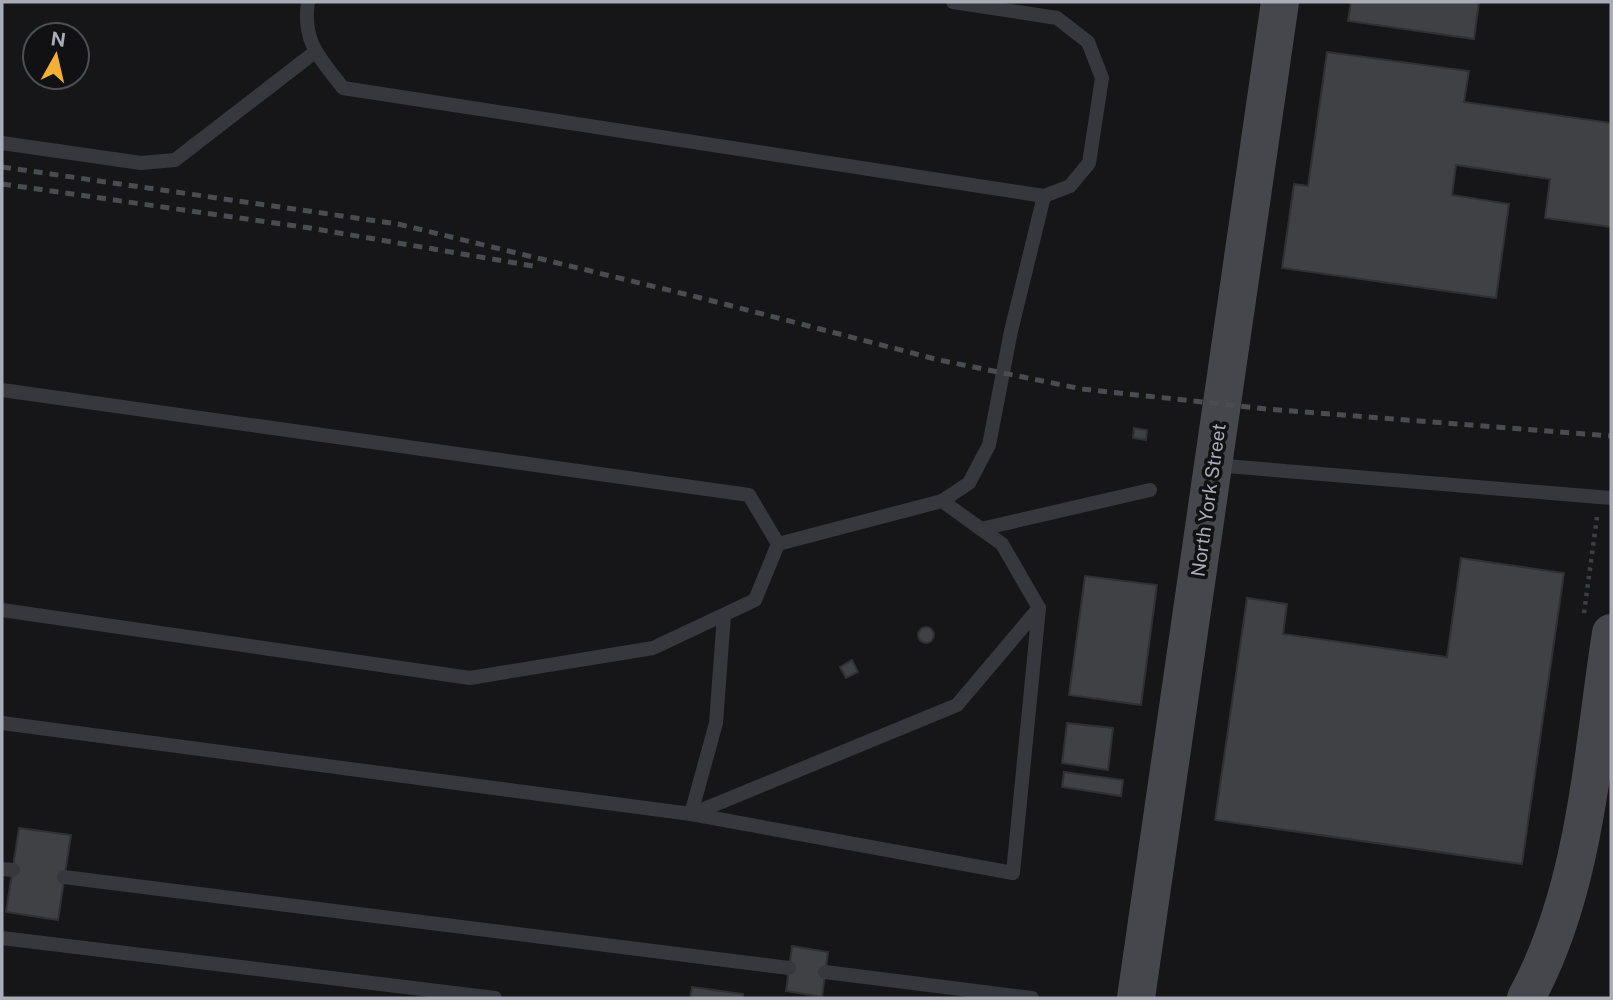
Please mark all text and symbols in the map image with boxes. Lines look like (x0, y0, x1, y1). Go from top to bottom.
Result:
north arrow (21, 21, 91, 91)
text: N (49, 27, 67, 51)
street label: North York Street (1186, 422, 1230, 578)

